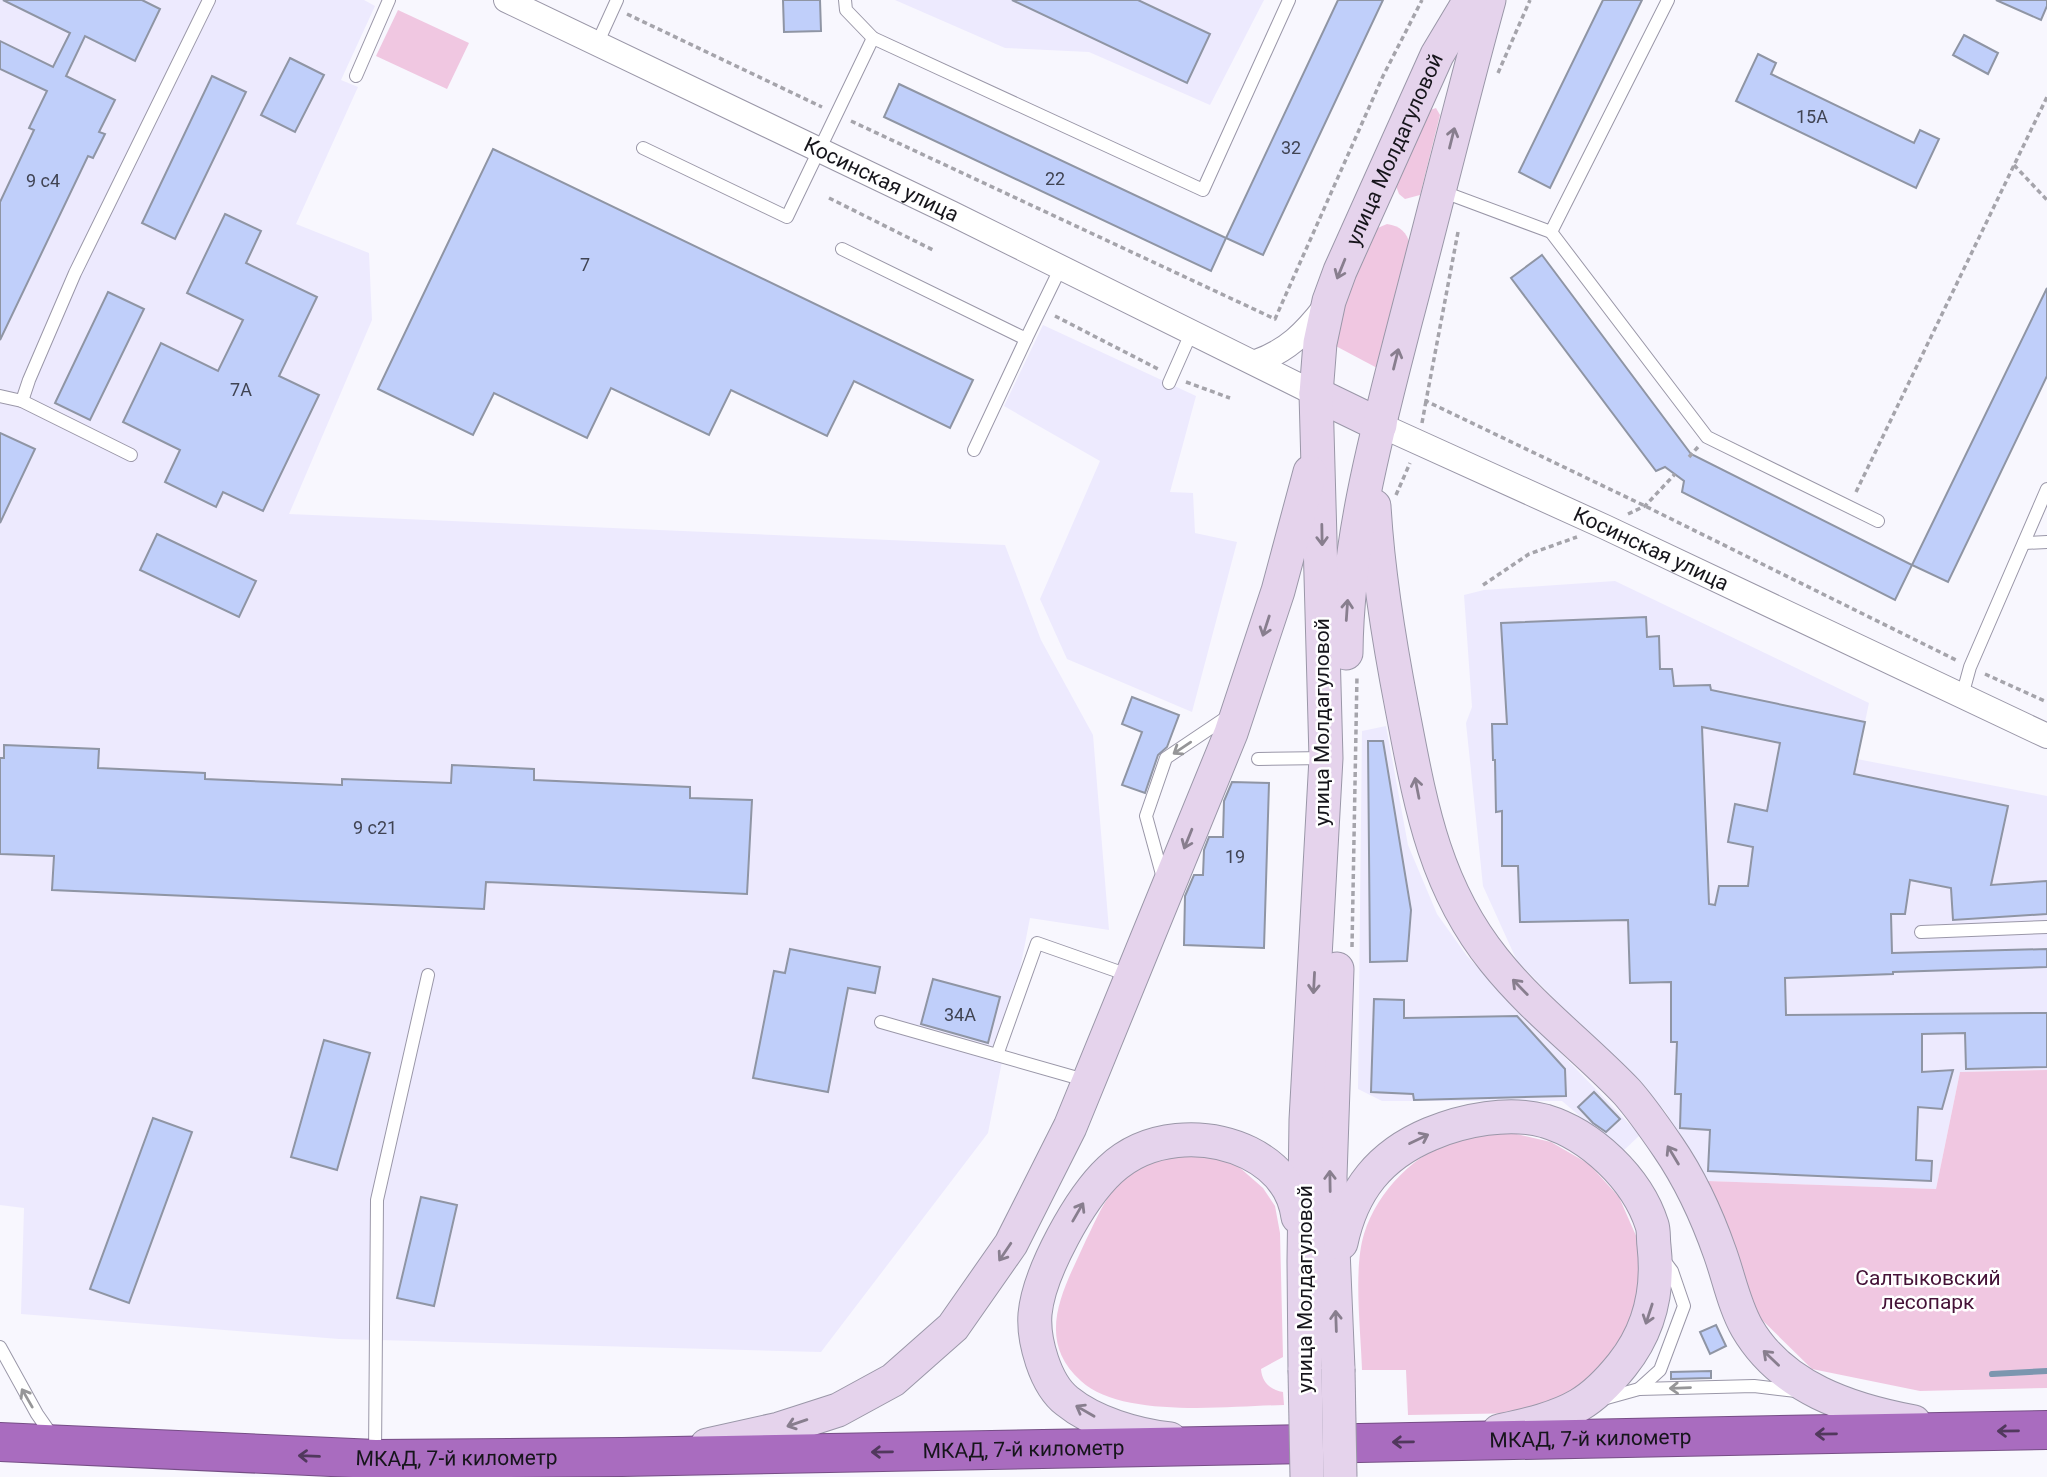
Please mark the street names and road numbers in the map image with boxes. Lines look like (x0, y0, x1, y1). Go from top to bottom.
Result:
street label: улица Молдагуловой (1341, 50, 1448, 249)
street label: Косинская улица (800, 132, 963, 227)
street label: Косинская улица (1570, 502, 1732, 596)
street label: улица Молдагуловой (1310, 618, 1334, 826)
street label: улица Молдагуловой (1293, 1185, 1317, 1393)
street label: МКАД, 7-й километр (1489, 1425, 1692, 1453)
street label: МКАД, 7-й километр (922, 1435, 1125, 1463)
street label: МКАД, 7-й километр (355, 1446, 558, 1471)

